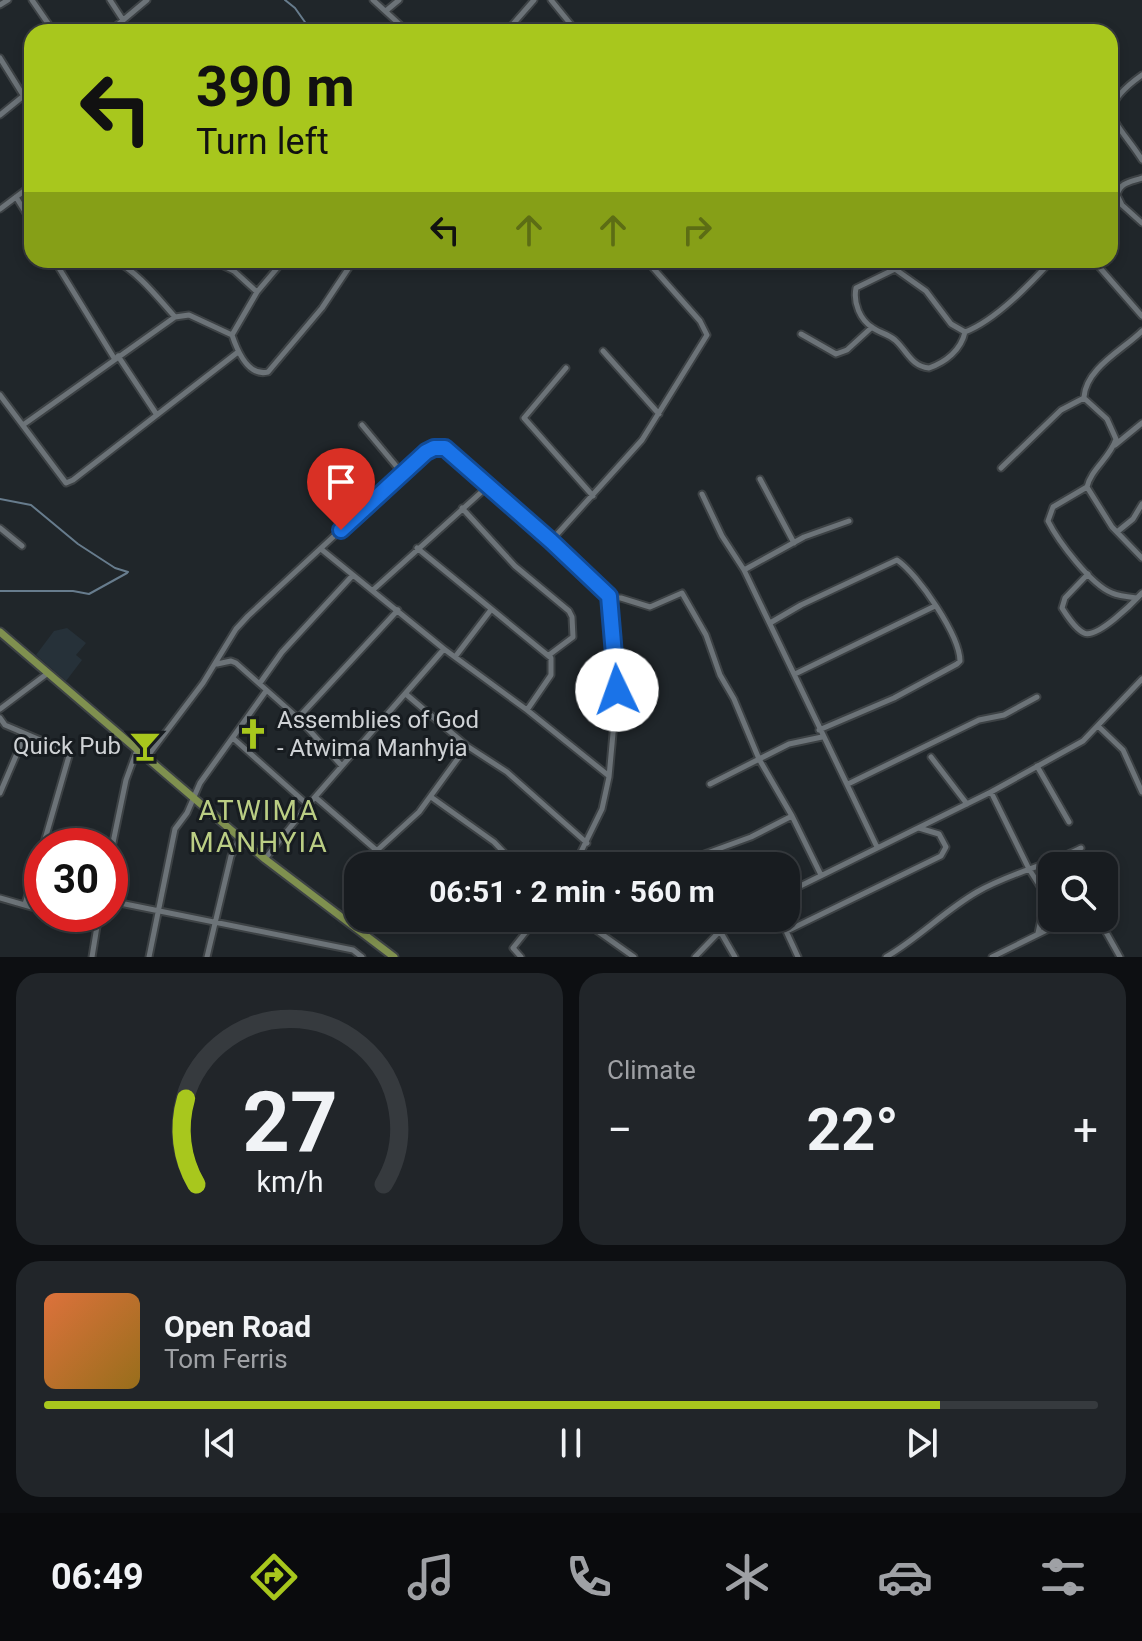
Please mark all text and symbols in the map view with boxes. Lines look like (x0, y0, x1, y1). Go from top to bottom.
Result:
text: 390 m (196, 54, 355, 120)
icon: left (64, 56, 168, 160)
text: Turn left (196, 121, 329, 163)
icon: left (423, 208, 467, 252)
icon: ahead (507, 208, 551, 252)
icon: ahead (591, 208, 635, 252)
icon: right (675, 208, 719, 252)
pin (307, 448, 375, 530)
icon: arrive (319, 460, 363, 504)
position arrow (575, 648, 659, 732)
place label: Assemblies of God - Atwima Manhyia (277, 706, 479, 762)
church icon: Assemblies of God - Atwima Manhyia (236, 717, 270, 751)
bar icon: Quick Pub (128, 729, 162, 763)
place label: Quick Pub (13, 732, 121, 760)
district label: ATWIMA MANHYIA (189, 794, 329, 859)
speed limit sign: 30 (24, 828, 128, 932)
map controls (1038, 852, 1118, 932)
button: search (1038, 852, 1118, 932)
text: 06:51 · 2 min · 560 m (429, 874, 715, 909)
text: Climate (607, 1055, 696, 1085)
text: 27 (242, 1074, 337, 1171)
text: 22° (806, 1094, 899, 1165)
text: − (607, 1104, 632, 1156)
text: + (1073, 1104, 1098, 1156)
text: km/h (256, 1165, 323, 1199)
text: Open Road (164, 1309, 311, 1344)
text: Tom Ferris (164, 1344, 288, 1374)
icon: previous (198, 1421, 242, 1465)
icon: pause (549, 1421, 593, 1465)
icon: next (900, 1421, 944, 1465)
icon: directions (246, 1549, 302, 1605)
icon: music (403, 1549, 459, 1605)
icon: phone (561, 1549, 617, 1605)
icon: climate (719, 1549, 775, 1605)
icon: car (877, 1549, 933, 1605)
icon: filters (1035, 1549, 1091, 1605)
text: 06:49 (51, 1556, 144, 1598)

